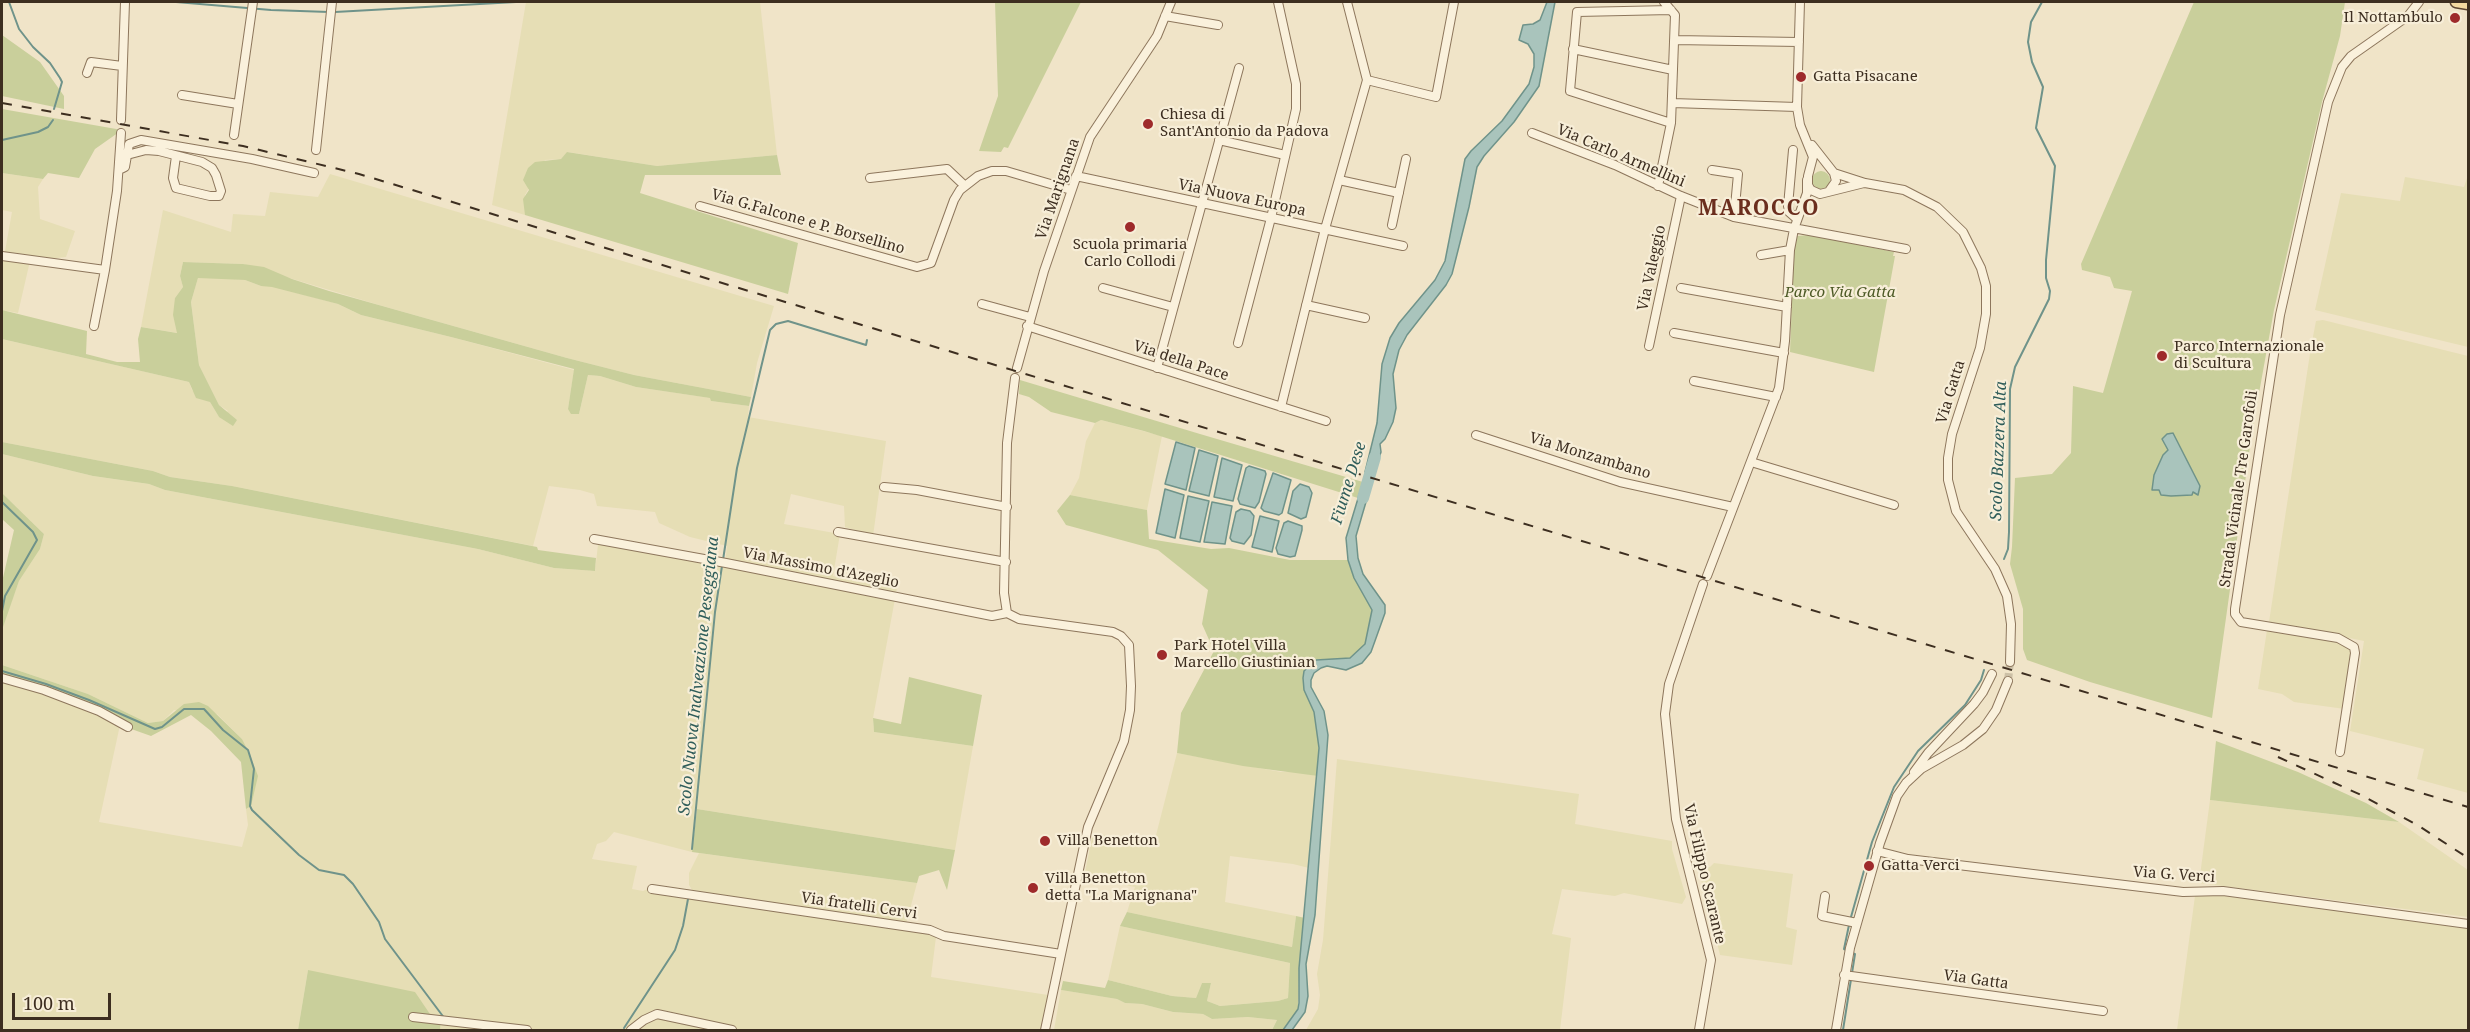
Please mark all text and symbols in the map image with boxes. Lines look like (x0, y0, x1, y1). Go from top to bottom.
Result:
place label: Il Nottambulo (2344, 9, 2443, 27)
marker: Il Nottambulo (2448, 11, 2462, 25)
place label: Gatta Pisacane (1813, 68, 1918, 86)
marker: Gatta Pisacane (1794, 70, 1808, 84)
place label: Chiesa di Sant'Antonio da Padova (1160, 106, 1329, 141)
marker: Chiesa di Sant'Antonio da Padova (1141, 117, 1155, 131)
street label: Via Carlo Armellini (1554, 121, 1688, 191)
street label: Via Marignana (1032, 136, 1084, 242)
street label: Via Nuova Europa (1176, 176, 1308, 220)
street label: Via G.Falcone e P. Borsellino (709, 186, 907, 258)
district label: MAROCCO (1698, 196, 1820, 222)
marker: Scuola primaria Carlo Collodi (1123, 220, 1137, 234)
street label: Via Valeggio (1634, 223, 1670, 313)
place label: Scuola primaria Carlo Collodi (1073, 236, 1187, 271)
park label: Parco Via Gatta (1785, 284, 1895, 302)
street label: Via della Pace (1131, 337, 1231, 385)
place label: Parco Internazionale di Scultura (2174, 338, 2324, 373)
marker: Parco Internazionale di Scultura (2155, 349, 2169, 363)
street label: Via Gatta (1933, 358, 1969, 426)
water label: Scolo Bazzera Alta (1987, 381, 2011, 521)
street label: Strada Vicinale Tre Garofoli (2216, 389, 2262, 589)
street label: Via Monzambano (1527, 429, 1653, 483)
water label: Fiume Dese (1327, 440, 1371, 526)
water label: Scolo Nuova Inalveazione Peseggiana (675, 536, 723, 816)
street label: Via Massimo d'Azeglio (741, 544, 901, 592)
place label: Park Hotel Villa Marcello Giustinian (1174, 637, 1315, 672)
marker: Park Hotel Villa Marcello Giustinian (1155, 648, 1169, 662)
street label: Via Filippo Scarante (1679, 802, 1729, 946)
place label: Villa Benetton (1057, 832, 1158, 850)
marker: Villa Benetton (1038, 834, 1052, 848)
place label: Gatta Verci (1881, 857, 1960, 875)
marker: Gatta Verci (1862, 859, 1876, 873)
street label: Via G. Verci (2132, 863, 2216, 887)
place label: Villa Benetton detta "La Marignana" (1045, 870, 1197, 905)
marker: Villa Benetton detta "La Marignana" (1026, 881, 1040, 895)
street label: Via fratelli Cervi (800, 889, 918, 923)
street label: Via Gatta (1942, 967, 2010, 993)
scale bar (15, 981, 114, 1019)
text: 100 m (23, 991, 75, 1015)

